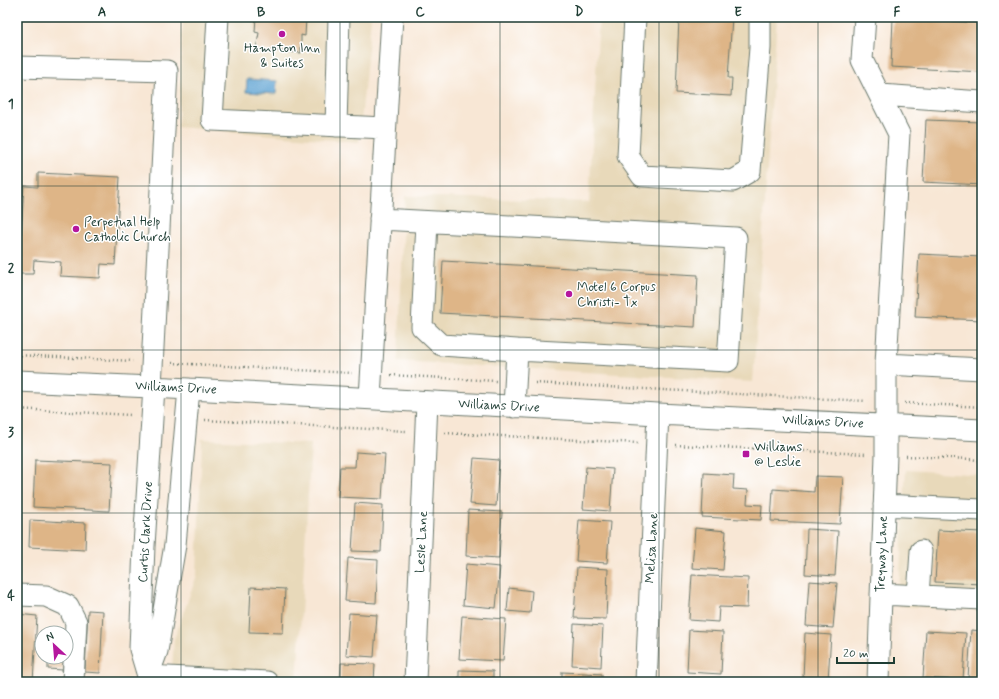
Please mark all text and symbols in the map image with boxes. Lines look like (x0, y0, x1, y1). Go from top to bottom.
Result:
text: A (98, 4, 106, 21)
text: B (257, 4, 266, 21)
text: C (415, 4, 425, 21)
text: D (575, 4, 584, 21)
text: E (734, 4, 742, 21)
text: F (894, 4, 901, 21)
marker: Hampton Inn & Suites (277, 29, 287, 39)
place label: Hampton Inn & Suites (244, 40, 320, 72)
text: 1 (8, 96, 14, 113)
place label: Perpetual Help Catholic Church (84, 214, 171, 246)
marker: Perpetual Help Catholic Church (71, 224, 81, 234)
text: 2 (8, 260, 15, 277)
place label: Motel 6 Corpus Christi- Tx (577, 279, 656, 311)
marker: Motel 6 Corpus Christi- Tx (564, 289, 574, 299)
street label: Williams Drive (135, 377, 217, 399)
street label: Williams Drive (458, 395, 540, 417)
street label: Williams Drive (782, 411, 864, 433)
text: 3 (8, 424, 14, 441)
place label: Williams @ Leslie (754, 439, 803, 471)
marker: Williams @ Leslie (741, 449, 751, 459)
street label: Curtis Clark Drive (135, 481, 157, 583)
street label: Lesle Lane (412, 511, 432, 573)
street label: Melisa Lane (642, 512, 662, 584)
street label: Treyway Lane (872, 515, 892, 593)
text: 4 (7, 588, 15, 605)
north arrow (34, 625, 74, 665)
text: N (44, 629, 56, 645)
scale bar (837, 639, 894, 665)
text: 20 m (843, 646, 869, 662)

